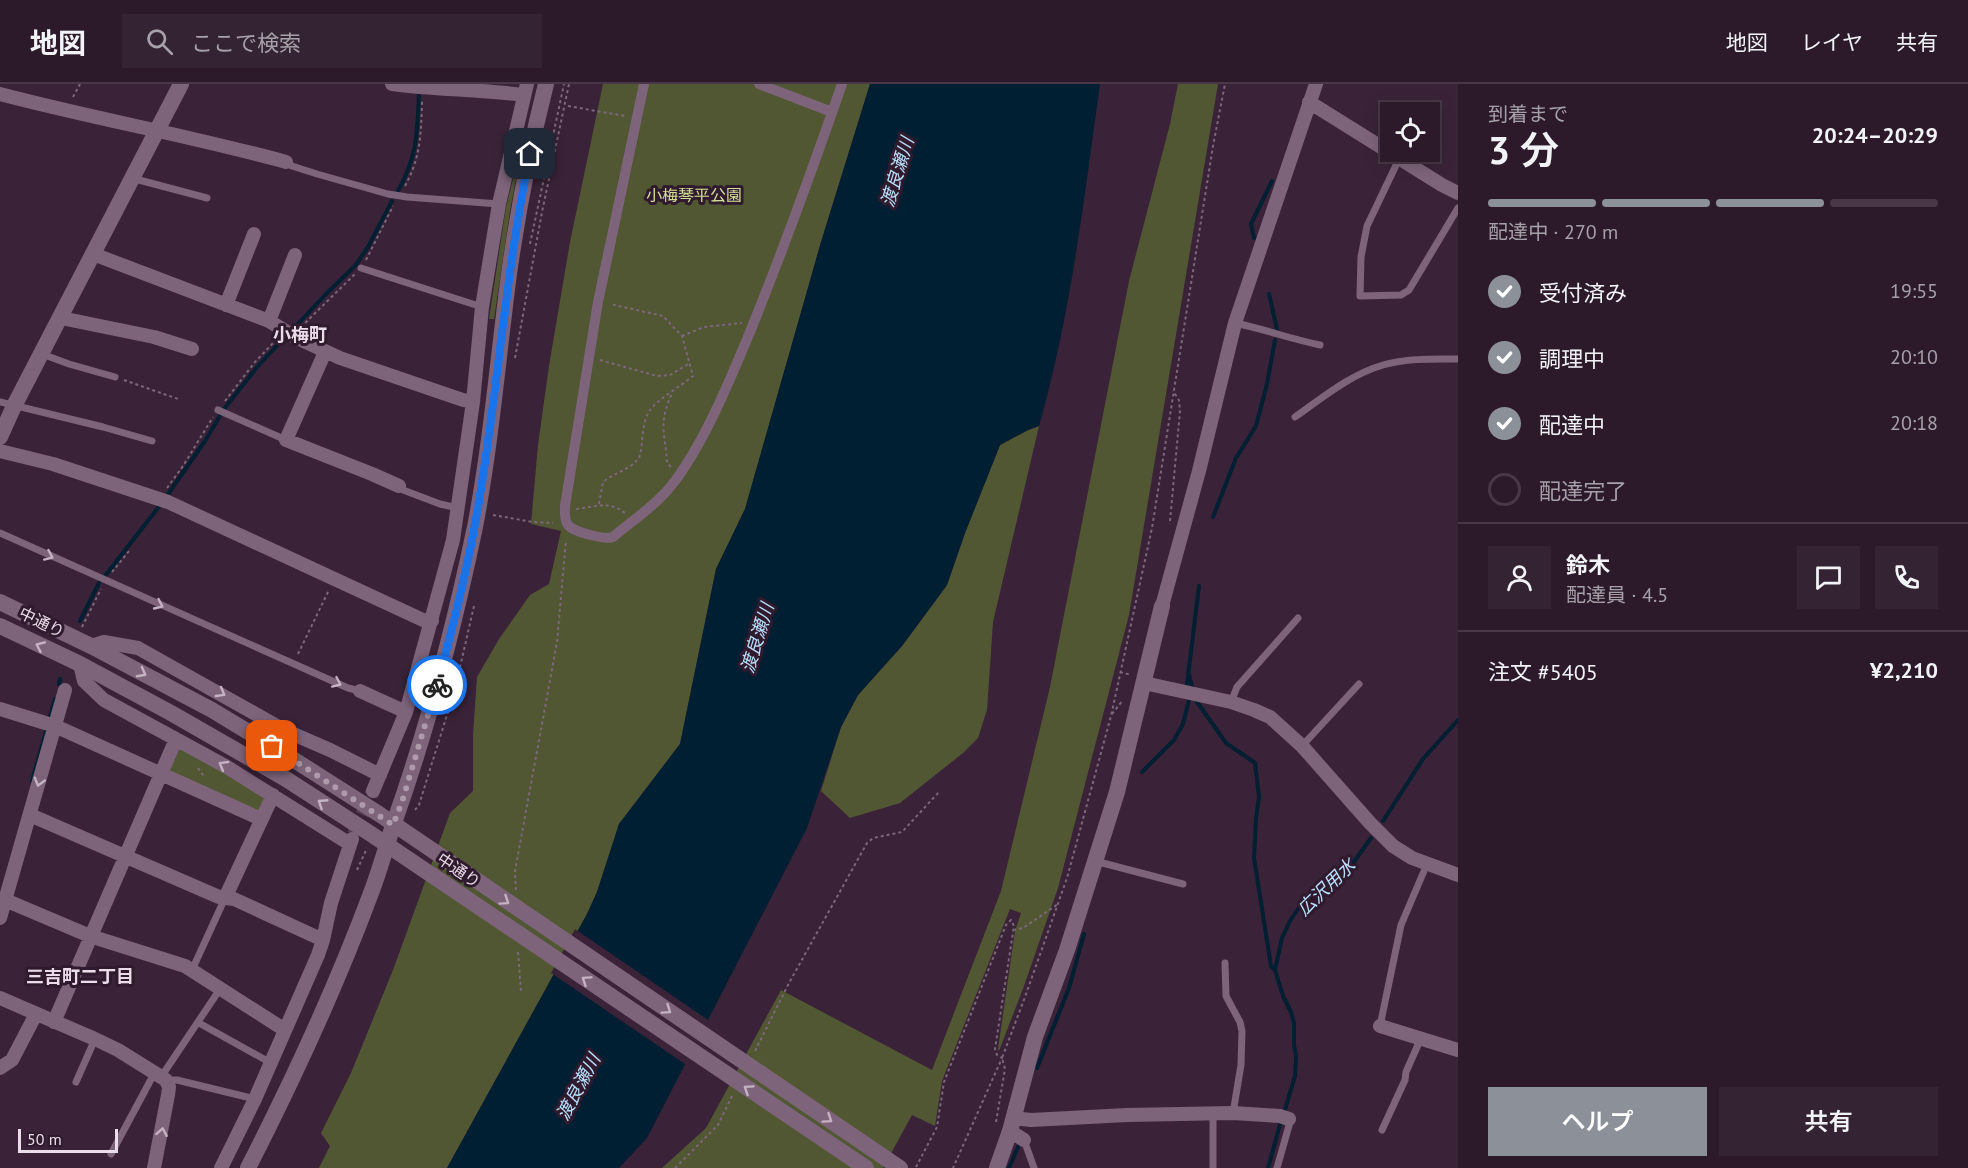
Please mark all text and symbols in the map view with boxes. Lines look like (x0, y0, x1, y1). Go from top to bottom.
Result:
search box (122, 14, 542, 68)
text: 地図 (30, 24, 86, 61)
icon: search (143, 25, 176, 58)
text: ここで検索 (191, 29, 301, 57)
text: 地図 (1726, 29, 1768, 56)
text: レイヤ (1801, 29, 1863, 56)
text: 共有 (1896, 29, 1938, 56)
text: 到着まで (1488, 101, 1568, 127)
map controls (1380, 102, 1440, 162)
button: locate (1380, 102, 1440, 162)
text: 20:24–20:29 (1812, 121, 1938, 149)
text: 3 分 (1488, 124, 1559, 175)
pin (504, 128, 555, 179)
water label: 渡良瀬川 (875, 132, 919, 210)
icon: home (513, 137, 546, 170)
park label: 小梅琴平公園 (646, 185, 742, 205)
text: 配達中 · 270 m (1488, 219, 1618, 245)
icon: check (1488, 275, 1521, 308)
text: 19:55 (1890, 278, 1938, 304)
text: 受付済み (1539, 279, 1627, 307)
district label: 小梅町 (273, 323, 327, 346)
icon: check (1488, 341, 1521, 374)
text: 20:10 (1890, 344, 1938, 370)
text: 調理中 (1539, 345, 1605, 373)
icon: check (1488, 407, 1521, 440)
text: 20:18 (1890, 410, 1938, 436)
text: 配達中 (1539, 411, 1605, 439)
text: 配達完了 (1539, 477, 1627, 505)
button: person (1488, 546, 1551, 609)
button: chat (1797, 546, 1860, 609)
button: phone (1875, 546, 1938, 609)
one-way arrow (42, 548, 53, 560)
text: 鈴木 (1566, 551, 1610, 579)
text: 配達員 · 4.5 (1566, 582, 1668, 608)
one-way arrow (153, 597, 164, 609)
water label: 渡良瀬川 (735, 598, 779, 676)
street label: 中通り (16, 602, 68, 642)
one-way arrow (35, 641, 46, 653)
courier (407, 655, 467, 715)
text: ¥2,210 (1870, 656, 1938, 684)
text: 注文 #5405 (1488, 658, 1598, 686)
one-way arrow (136, 666, 147, 677)
icon: bike (421, 669, 454, 702)
one-way arrow (331, 676, 342, 688)
one-way arrow (215, 686, 225, 697)
pin (246, 720, 297, 771)
icon: bag (255, 729, 288, 762)
one-way arrow (219, 761, 229, 772)
one-way arrow (34, 777, 47, 787)
one-way arrow (318, 798, 328, 810)
street label: 中通り (434, 848, 484, 892)
water label: 広沢用水 (1292, 852, 1361, 920)
one-way arrow (499, 893, 509, 905)
district label: 三吉町二丁目 (26, 965, 134, 988)
one-way arrow (582, 976, 593, 987)
one-way arrow (660, 1003, 671, 1014)
water label: 渡良瀬川 (551, 1048, 606, 1124)
one-way arrow (744, 1084, 754, 1096)
button: ヘルプ (1488, 1087, 1707, 1156)
button: 共有 (1719, 1087, 1938, 1156)
one-way arrow (821, 1112, 832, 1123)
scale bar (18, 1126, 118, 1154)
one-way arrow (155, 1127, 168, 1137)
text: 50 m (27, 1129, 62, 1149)

